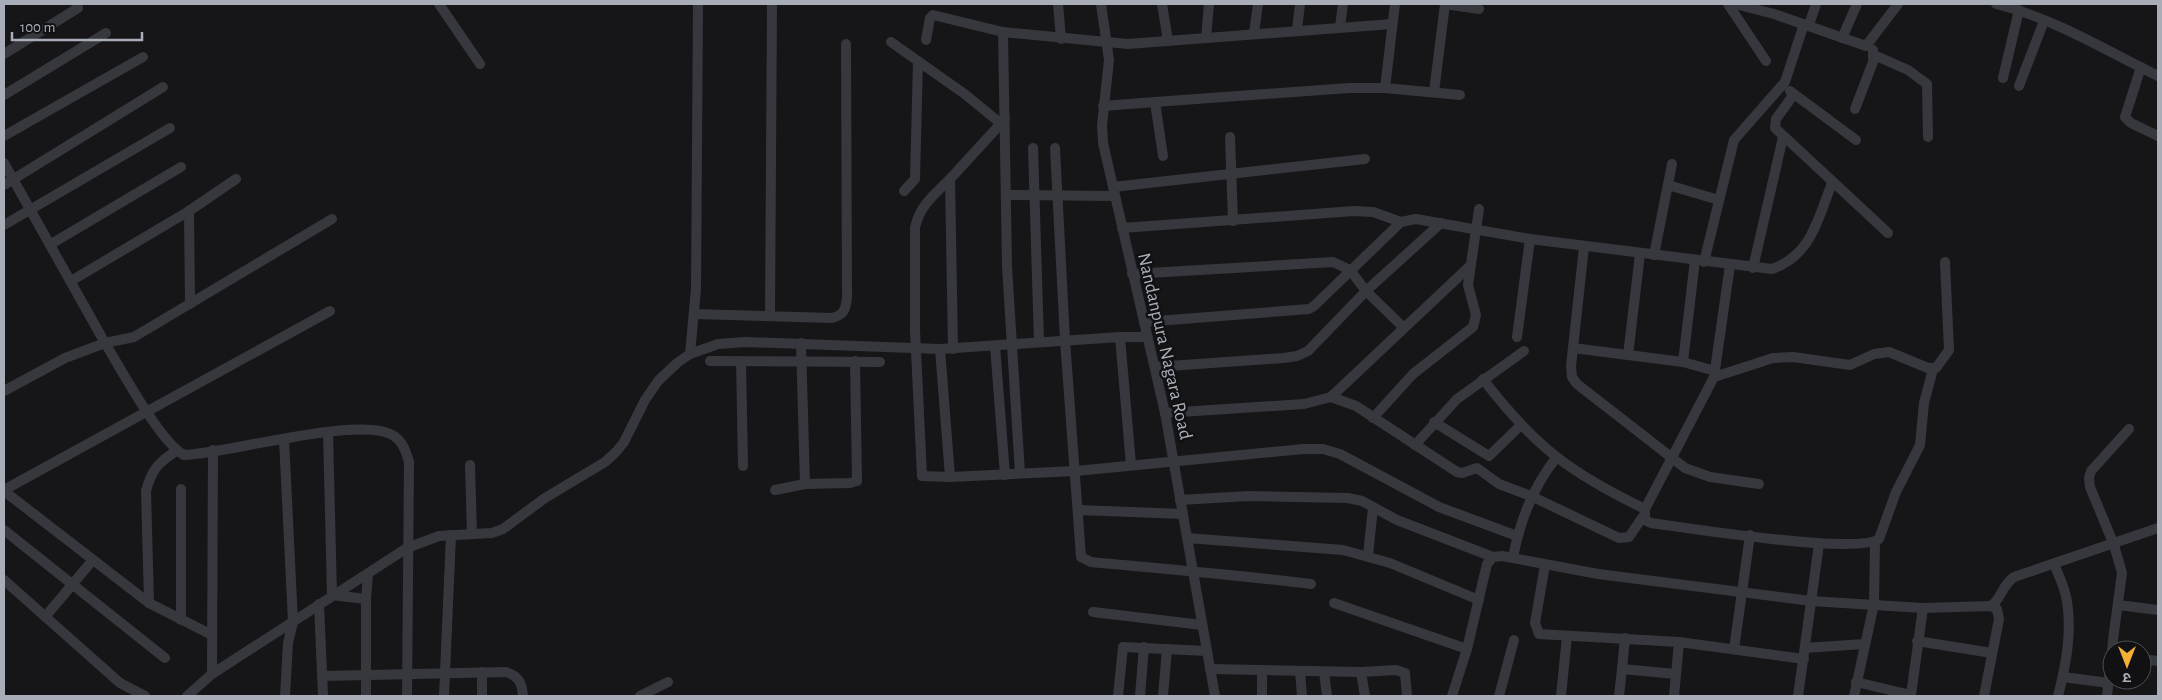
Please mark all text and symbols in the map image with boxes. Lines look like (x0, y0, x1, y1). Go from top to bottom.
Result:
scale bar (12, 10, 142, 42)
text: 100 m (20, 20, 55, 35)
street label: Nandanpura Nagara Road (1134, 251, 1195, 442)
north arrow (2102, 640, 2152, 690)
text: उ (2122, 670, 2131, 684)

